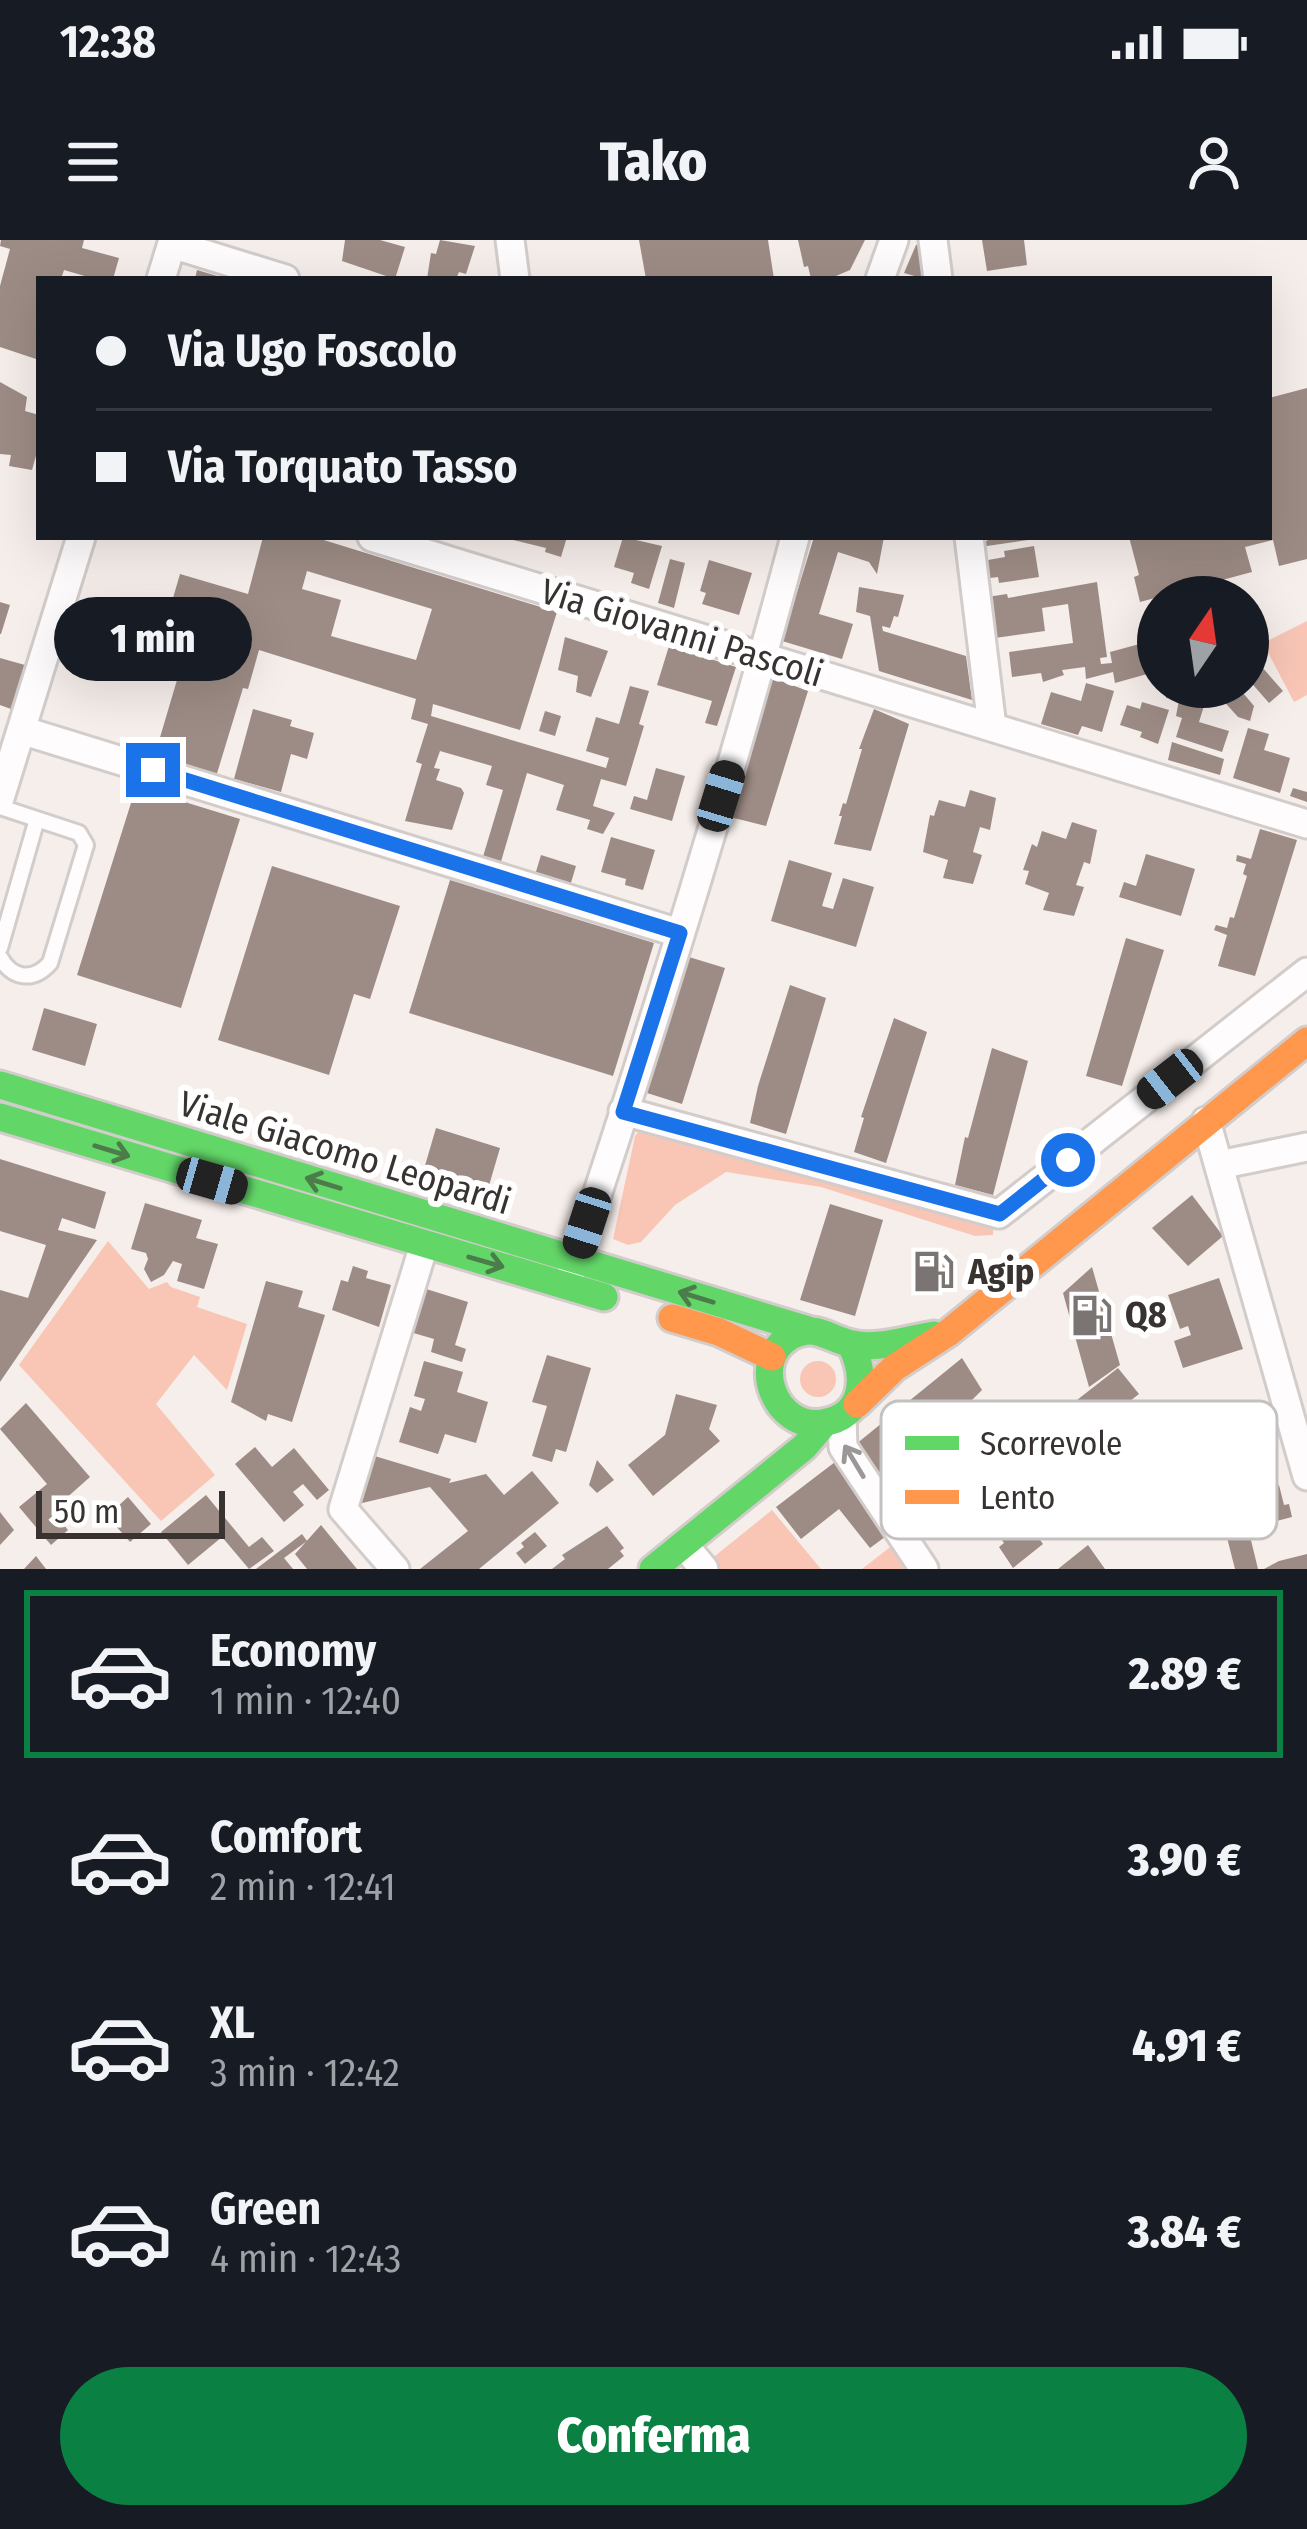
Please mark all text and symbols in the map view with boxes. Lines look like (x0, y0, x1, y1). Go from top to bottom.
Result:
text: 12:38 (60, 15, 156, 69)
icon: menu (60, 129, 126, 195)
icon: person (1181, 129, 1247, 195)
text: Tako (600, 130, 707, 194)
text: Via Ugo Foscolo (168, 324, 457, 378)
text: Via Torquato Tasso (168, 440, 518, 494)
street label: Via Giovanni Pascoli (536, 569, 828, 697)
north arrow (1137, 576, 1269, 708)
map controls (1137, 576, 1269, 708)
callout: 1 min (54, 596, 252, 680)
text: 1 min (111, 616, 195, 662)
route end (126, 743, 180, 797)
car (693, 756, 749, 836)
car (1131, 1043, 1209, 1115)
street label: Viale Giacomo Leopardi (174, 1082, 516, 1224)
route start (1041, 1133, 1095, 1187)
one-way arrow (92, 1141, 130, 1163)
car (172, 1154, 252, 1208)
one-way arrow (304, 1171, 342, 1193)
car (559, 1183, 615, 1263)
fuel station icon: Agip (911, 1249, 957, 1295)
place label: Agip (967, 1250, 1034, 1294)
one-way arrow (466, 1253, 504, 1275)
one-way arrow (678, 1284, 716, 1306)
fuel station icon: Q8 (1068, 1292, 1114, 1338)
place label: Q8 (1125, 1293, 1167, 1337)
legend (881, 1401, 1277, 1539)
text: Scorrevole (980, 1424, 1122, 1464)
one-way arrow (841, 1444, 865, 1479)
text: Lento (980, 1478, 1055, 1518)
scale bar (36, 1485, 225, 1538)
text: 50 m (54, 1492, 119, 1532)
icon: car (66, 1620, 174, 1728)
text: Economy (210, 1624, 376, 1678)
text: 2.89 € (1129, 1647, 1241, 1701)
text: 1 min · 12:40 (210, 1678, 401, 1724)
icon: car (66, 1806, 174, 1914)
text: Comfort (210, 1810, 362, 1864)
text: 3.90 € (1128, 1833, 1241, 1887)
text: 2 min · 12:41 (210, 1864, 396, 1910)
icon: car (66, 1992, 174, 2100)
text: XL (210, 1996, 255, 2050)
text: 4.91 € (1132, 2019, 1241, 2073)
text: 3 min · 12:42 (210, 2050, 400, 2096)
icon: car (66, 2178, 174, 2286)
text: Green (210, 2182, 321, 2236)
text: 3.84 € (1128, 2205, 1241, 2259)
text: 4 min · 12:43 (210, 2236, 401, 2282)
button: Conferma (60, 2367, 1247, 2505)

